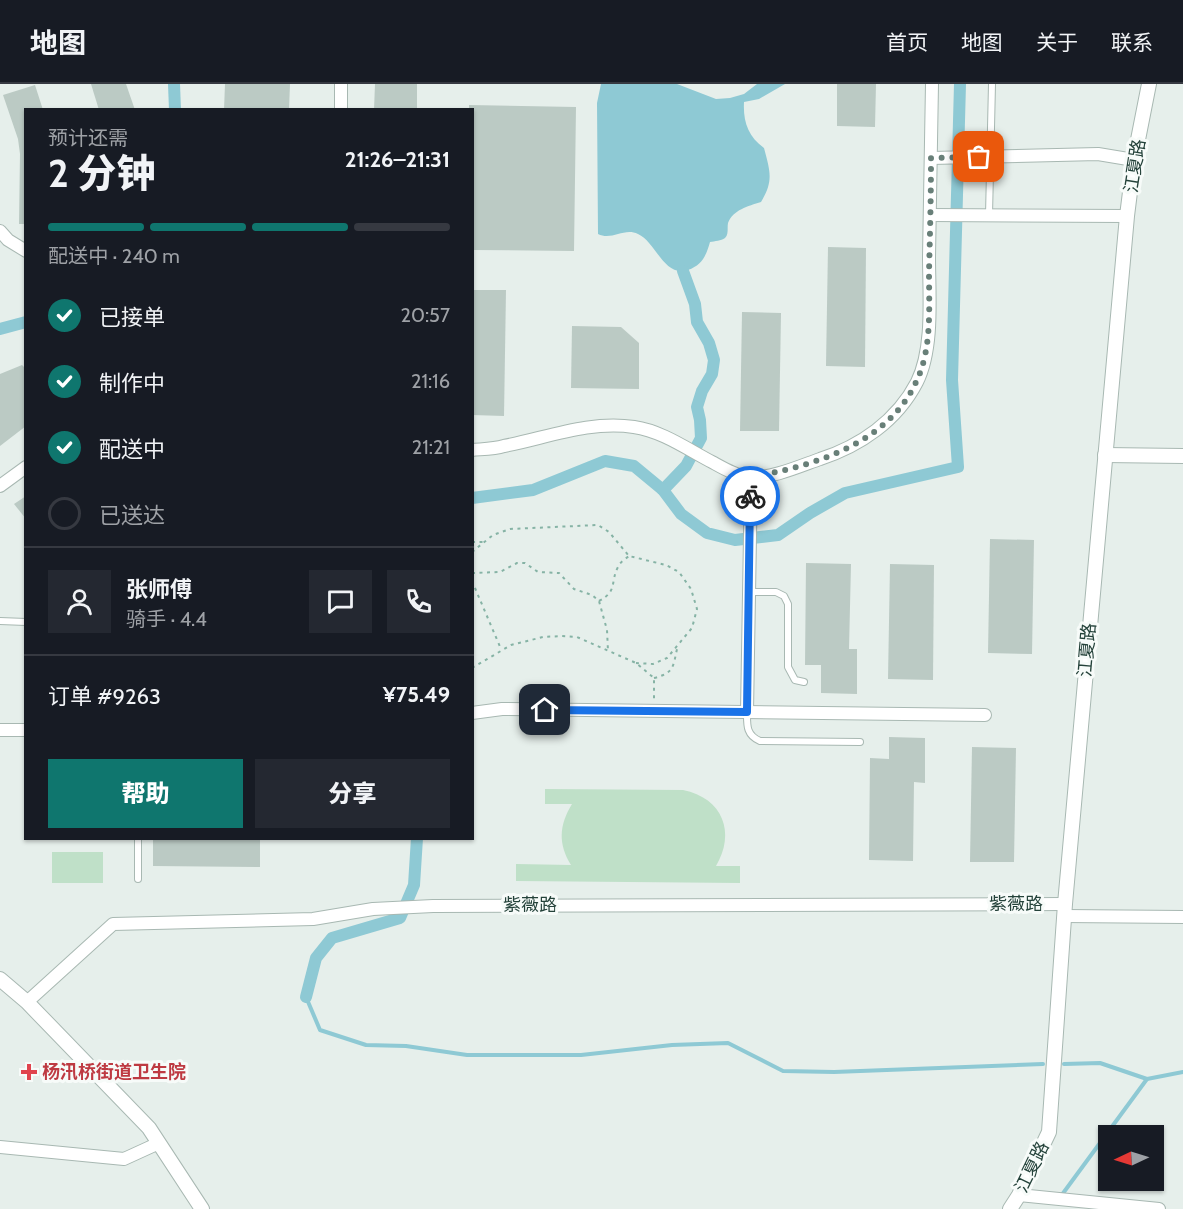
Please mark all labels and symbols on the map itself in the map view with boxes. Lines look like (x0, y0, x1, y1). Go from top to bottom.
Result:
pin (953, 131, 1004, 182)
street label: 江夏路 (1120, 138, 1150, 194)
courier (720, 466, 780, 526)
street label: 江夏路 (1074, 622, 1100, 678)
pin (519, 684, 570, 735)
street label: 紫薇路 (989, 893, 1043, 915)
street label: 紫薇路 (503, 894, 557, 916)
place label: 杨汛桥街道卫生院 (42, 1061, 186, 1083)
marker: 杨汛桥街道卫生院 (20, 1063, 38, 1081)
north arrow (1098, 1125, 1164, 1191)
street label: 江夏路 (1010, 1138, 1054, 1196)

